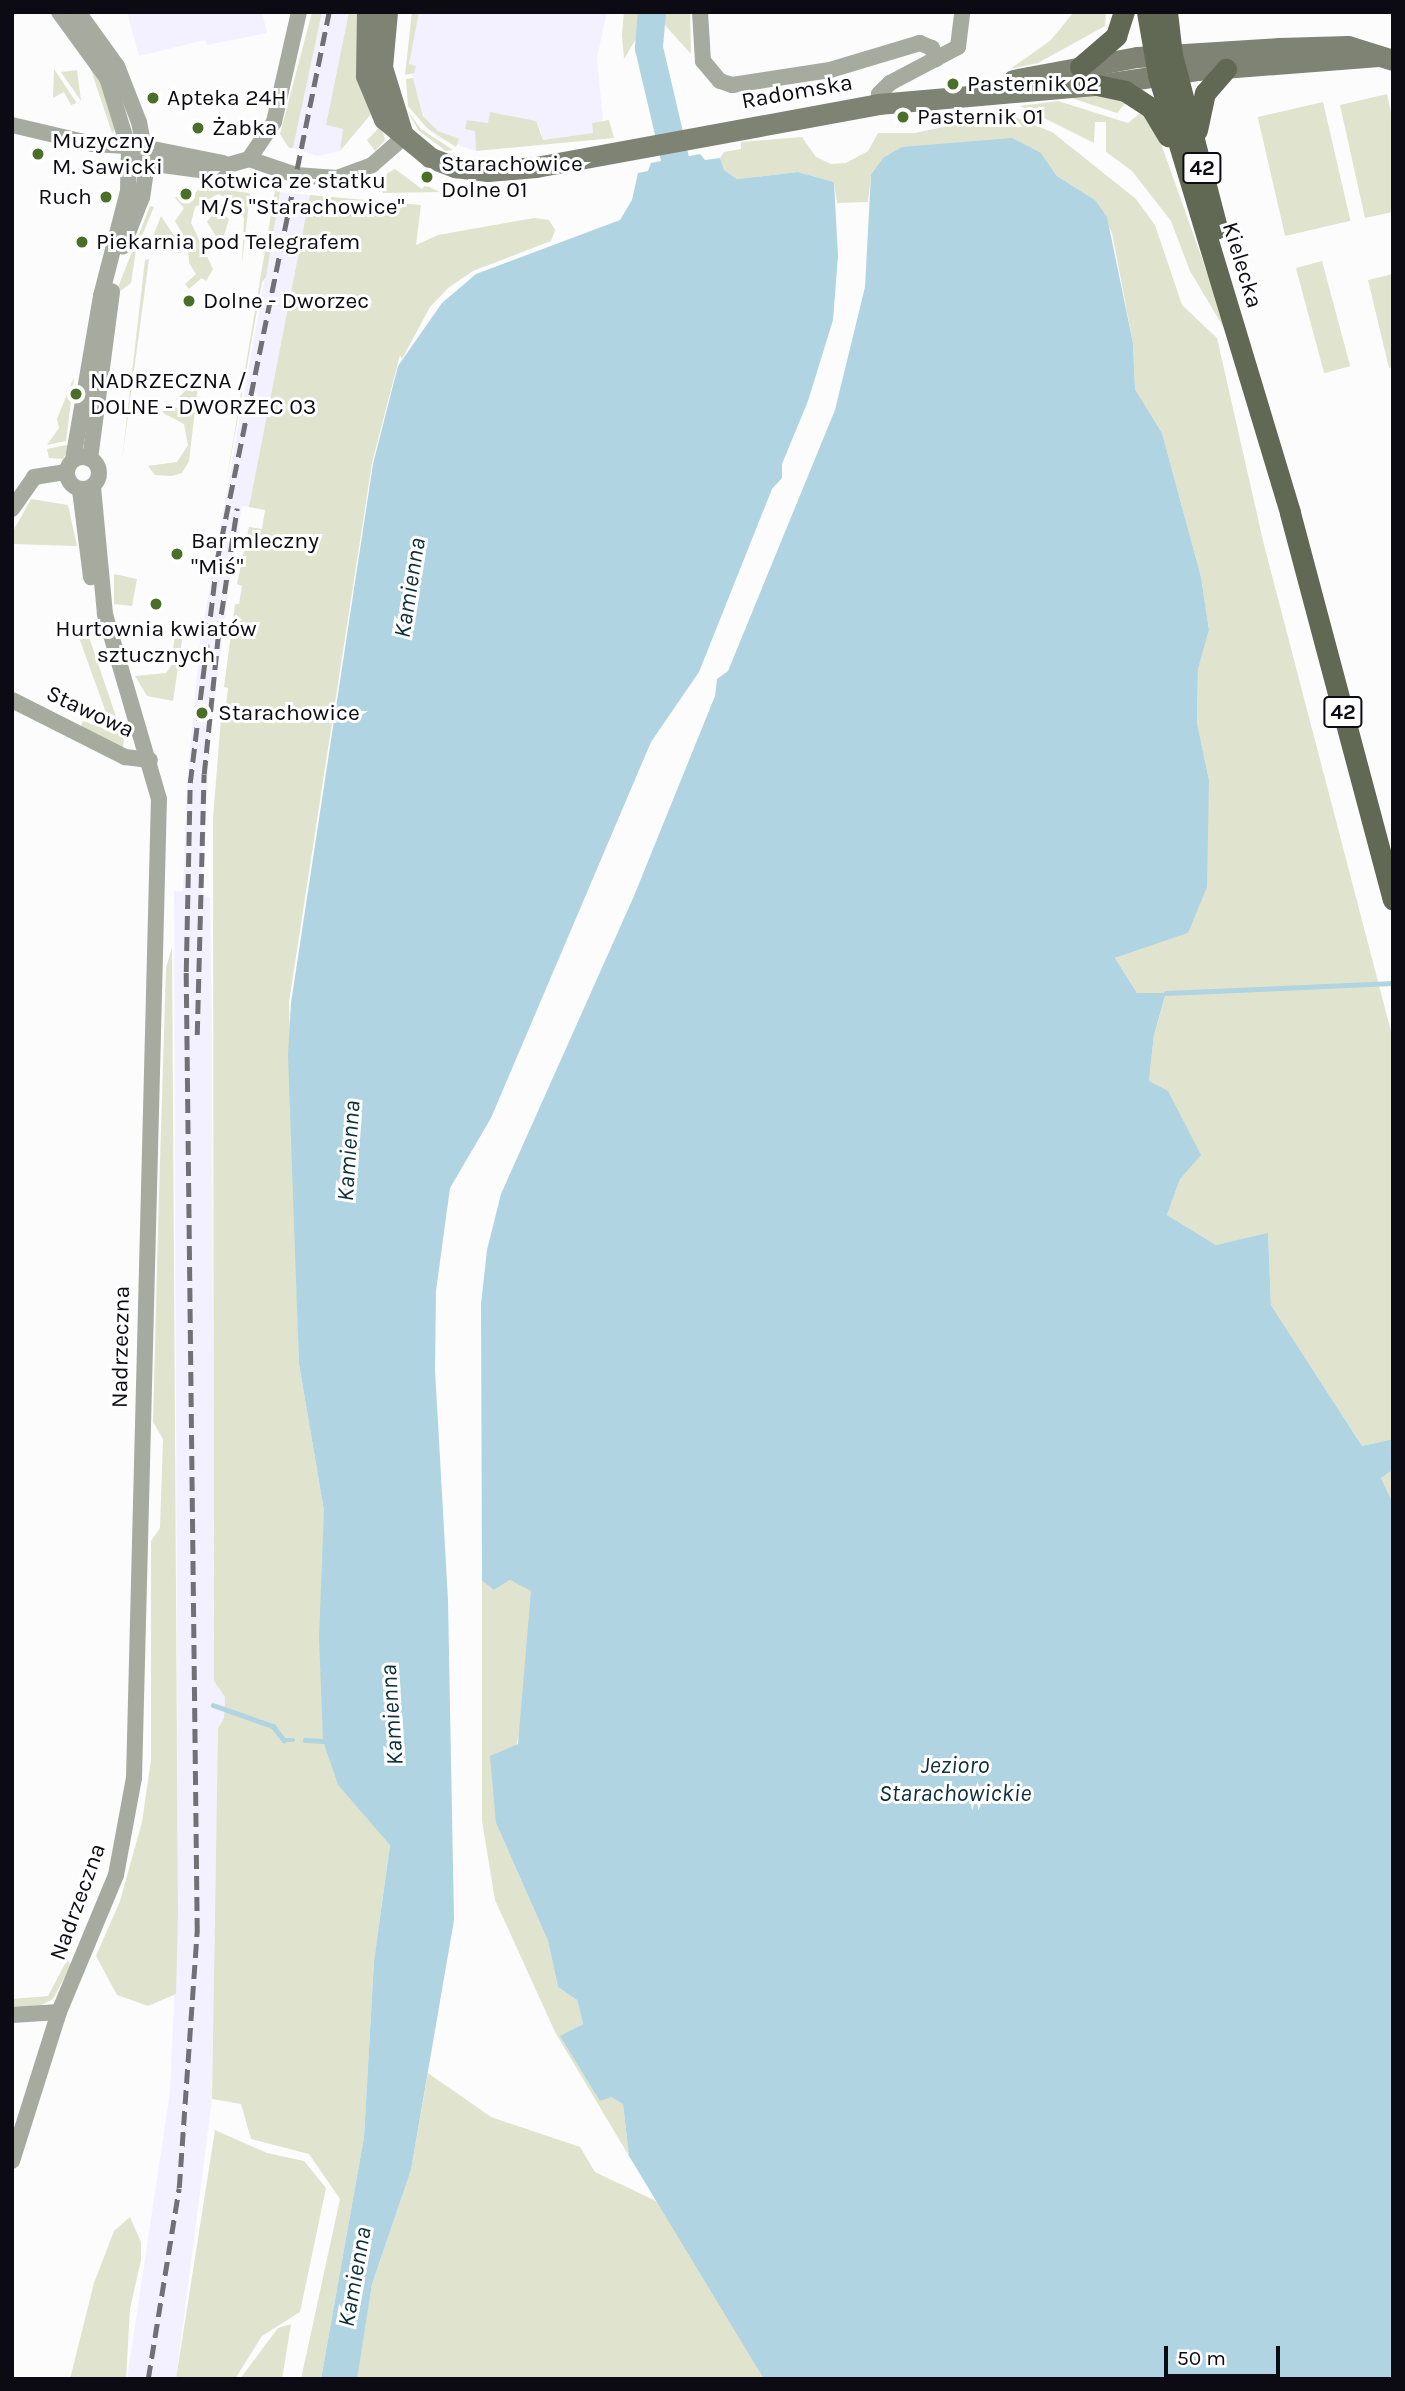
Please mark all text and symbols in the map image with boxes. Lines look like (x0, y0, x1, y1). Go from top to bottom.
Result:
street label: Radomska (739, 69, 855, 115)
place label: Pasternik 02 (967, 70, 1099, 98)
marker: Pasternik 02 (945, 76, 961, 92)
place label: Apteka 24H (167, 84, 287, 112)
marker: Apteka 24H (145, 90, 161, 106)
place label: Pasternik 01 (917, 103, 1044, 131)
marker: Pasternik 01 (895, 109, 911, 125)
place label: Żabka (212, 114, 278, 142)
marker: Żabka (190, 120, 206, 136)
place label: Muzyczny M. Sawicki (52, 127, 163, 181)
marker: Muzyczny M. Sawicki (30, 146, 46, 162)
place label: Starachowice Dolne 01 (441, 150, 583, 204)
road number: 42 (1181, 150, 1223, 186)
place label: Kotwica ze statku M/S "Starachowice" (200, 167, 404, 221)
marker: Starachowice Dolne 01 (419, 169, 435, 185)
place label: Ruch (38, 183, 92, 211)
marker: Kotwica ze statku M/S "Starachowice" (178, 186, 194, 202)
marker: Ruch (98, 189, 114, 205)
street label: Kielecka (1216, 219, 1268, 311)
place label: Piekarnia pod Telegrafem (96, 228, 360, 256)
marker: Piekarnia pod Telegrafem (74, 234, 90, 250)
place label: Dolne - Dworzec (203, 287, 369, 315)
marker: Dolne - Dworzec (181, 293, 197, 309)
place label: NADRZECZNA / DOLNE - DWORZEC 03 (90, 367, 316, 421)
marker: NADRZECZNA / DOLNE - DWORZEC 03 (68, 386, 84, 402)
place label: Bar mleczny "Miś" (191, 527, 319, 581)
water label: Kamienna (388, 536, 432, 640)
marker: Bar mleczny "Miś" (169, 546, 185, 562)
marker: Hurtownia kwiatów sztucznych (148, 596, 164, 612)
place label: Hurtownia kwiatów sztucznych (55, 615, 257, 669)
street label: Stawowa (42, 680, 138, 744)
road number: 42 (1322, 694, 1364, 730)
place label: Starachowice (218, 699, 360, 727)
marker: Starachowice (192, 703, 212, 723)
water label: Kamienna (331, 1100, 367, 1202)
street label: Nadrzeczna (106, 1286, 136, 1408)
water label: Kamienna (374, 1664, 410, 1766)
water label: Jezioro Starachowickie (879, 1752, 1031, 1808)
street label: Nadrzeczna (44, 1840, 112, 1964)
water label: Kamienna (332, 2225, 378, 2329)
scale bar (1167, 2332, 1282, 2376)
text: 50 m (1177, 2346, 1226, 2370)

